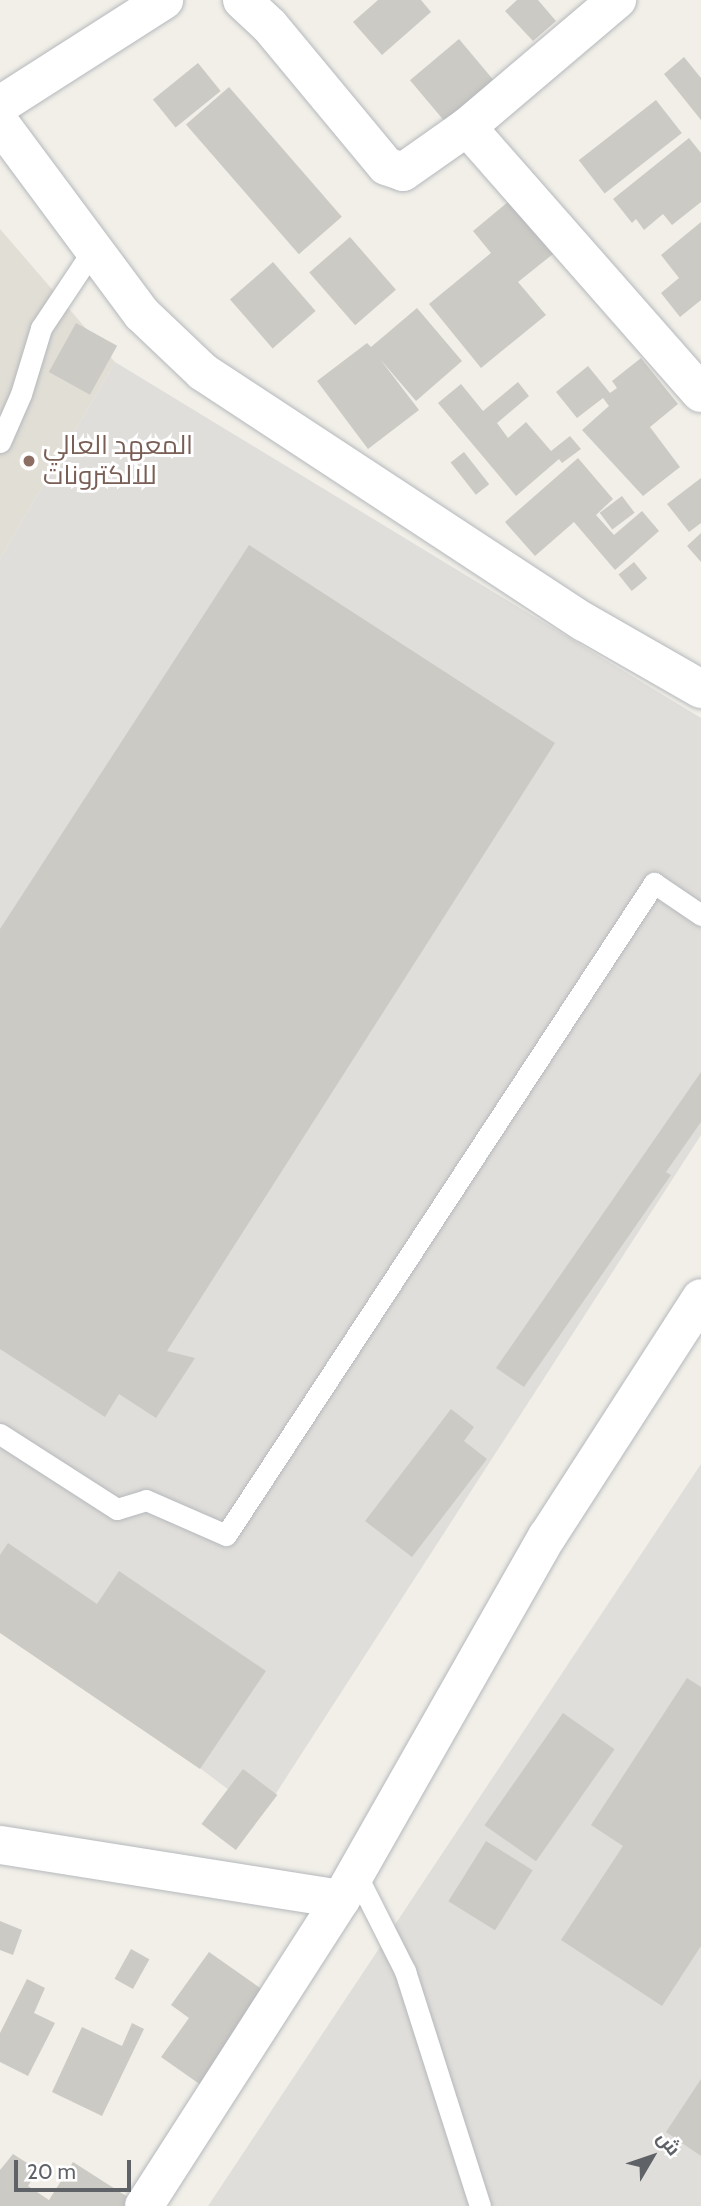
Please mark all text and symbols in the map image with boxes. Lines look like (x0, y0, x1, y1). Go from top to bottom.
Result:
place label: المعهد العالي للالكترونات (43, 430, 193, 492)
marker: المعهد العالي للالكترونات (21, 453, 37, 469)
north arrow (617, 2122, 687, 2192)
text: ش (652, 2127, 685, 2160)
scale bar (18, 2146, 135, 2190)
text: 20 m (27, 2159, 76, 2184)

